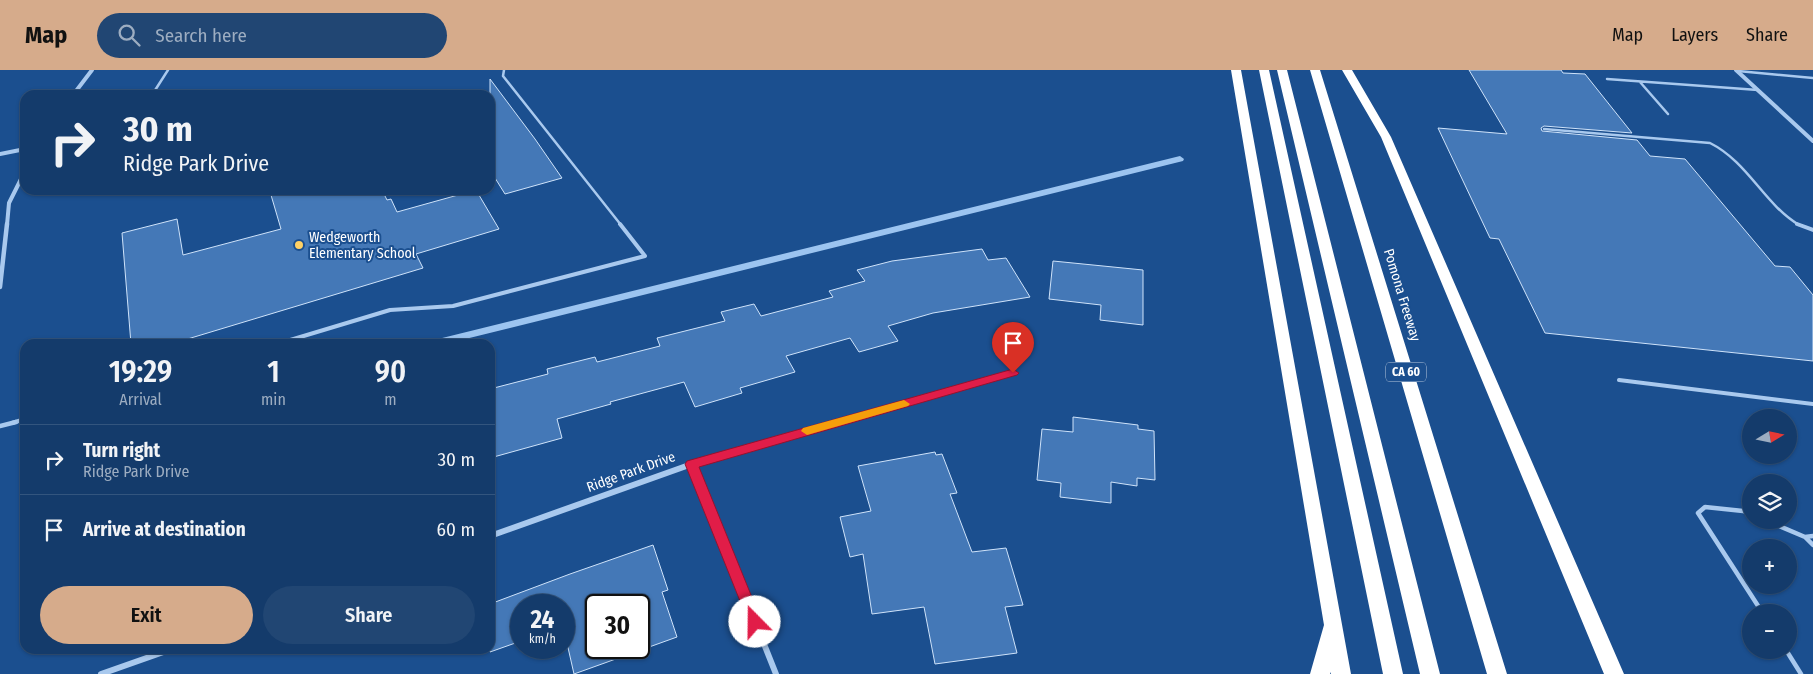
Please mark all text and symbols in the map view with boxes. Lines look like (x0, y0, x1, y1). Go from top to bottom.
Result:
search box (97, 13, 447, 58)
text: Map (25, 21, 67, 49)
icon: search (115, 21, 143, 49)
text: Search here (155, 24, 247, 47)
text: Map (1612, 24, 1643, 46)
text: Layers (1671, 24, 1718, 46)
text: Share (1746, 24, 1788, 46)
text: 30 m (123, 108, 193, 150)
icon: right (40, 110, 105, 175)
text: Ridge Park Drive (123, 150, 269, 177)
place label: Wedgeworth Elementary School (309, 229, 416, 262)
marker: Wedgeworth Elementary School (293, 239, 305, 251)
street label: Pomona Freeway (1380, 247, 1424, 344)
pin (992, 322, 1034, 373)
icon: arrive (999, 329, 1027, 357)
text: 19:29 (109, 354, 172, 390)
text: 1 (267, 354, 280, 390)
text: 90 (375, 354, 406, 390)
road number: CA 60 (1386, 362, 1426, 382)
text: Arrival (119, 390, 162, 409)
text: min (261, 390, 286, 409)
text: m (384, 390, 397, 409)
north arrow (1742, 409, 1798, 464)
map controls (1742, 409, 1797, 659)
text: Turn right (83, 439, 160, 462)
icon: right (40, 446, 68, 474)
text: 30 m (437, 448, 475, 471)
street label: Ridge Park Drive (584, 448, 678, 496)
text: Ridge Park Drive (83, 462, 189, 481)
button: layers (1742, 474, 1797, 529)
icon: arrive (40, 516, 68, 544)
text: Arrive at destination (83, 518, 246, 541)
text: 60 m (437, 518, 475, 541)
button: + (1742, 539, 1797, 594)
button: Exit (40, 586, 253, 644)
button: Share (263, 586, 475, 644)
speed limit sign: 30 (585, 594, 650, 659)
position arrow (728, 595, 780, 647)
button: − (1742, 604, 1797, 659)
text: 24 (531, 605, 554, 635)
text: km/h (529, 632, 556, 646)

